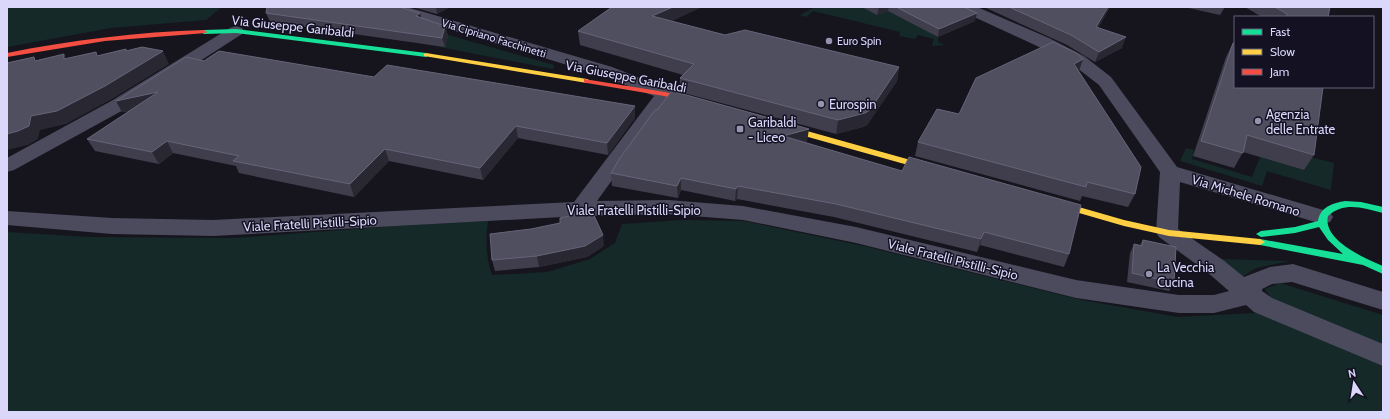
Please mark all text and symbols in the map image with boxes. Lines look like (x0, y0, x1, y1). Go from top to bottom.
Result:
street label: Via Giuseppe Garibaldi (231, 12, 355, 40)
street label: Via Cipriano Facchinetti (440, 15, 548, 61)
legend (1234, 16, 1374, 88)
text: Fast (1270, 24, 1290, 39)
place label: Euro Spin (837, 34, 882, 48)
marker: Euro Spin (824, 36, 834, 46)
text: Slow (1270, 44, 1295, 59)
street label: Via Giuseppe Garibaldi (564, 56, 688, 96)
text: Jam (1269, 64, 1289, 79)
place label: Eurospin (829, 96, 877, 112)
marker: Eurospin (816, 99, 826, 109)
place label: Agenzia delle Entrate (1266, 106, 1336, 137)
place label: Garibaldi - Liceo (748, 114, 796, 145)
marker: Agenzia delle Entrate (1253, 116, 1263, 126)
marker: Garibaldi - Liceo (735, 124, 745, 134)
street label: Via Michele Romano (1190, 171, 1302, 219)
street label: Viale Fratelli Pistilli-Sipio (567, 202, 701, 218)
street label: Viale Fratelli Pistilli-Sipio (243, 212, 377, 234)
street label: Viale Fratelli Pistilli-Sipio (886, 235, 1020, 283)
place label: La Vecchia Cucina (1157, 259, 1215, 290)
marker: La Vecchia Cucina (1144, 269, 1154, 279)
north arrow (1334, 363, 1374, 403)
text: N (1347, 366, 1357, 381)

